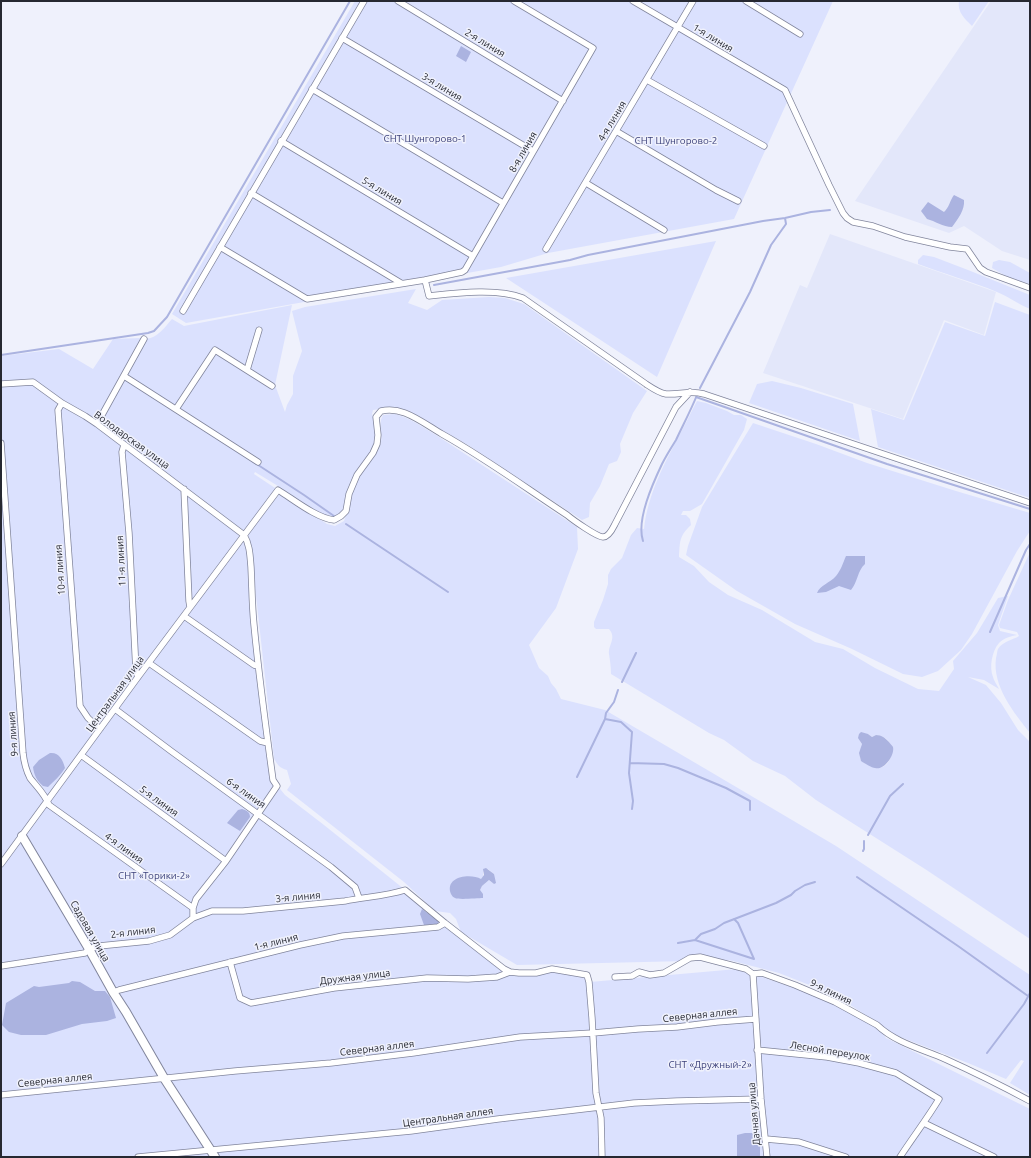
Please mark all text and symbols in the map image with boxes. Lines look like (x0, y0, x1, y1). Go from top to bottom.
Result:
street label: 1-я линия (691, 21, 735, 55)
street label: 2-я линия (463, 26, 507, 60)
street label: 3-я линия (420, 70, 464, 104)
street label: 4-я линия (595, 99, 629, 143)
street label: 8-я линия (507, 129, 539, 175)
park label: СНТ Шунгорово-1 (384, 133, 466, 145)
park label: СНТ Шунгорово-2 (635, 135, 717, 147)
street label: 5-я линия (360, 174, 404, 208)
street label: Володарская улица (92, 408, 172, 472)
street label: 11-я линия (114, 535, 128, 587)
street label: 10-я линия (52, 544, 68, 596)
street label: Центральная улица (83, 654, 147, 734)
street label: 9-я линия (5, 711, 21, 757)
street label: 6-я линия (224, 775, 268, 811)
street label: 5-я линия (137, 783, 181, 819)
street label: 4-я линия (102, 830, 146, 866)
park label: СНТ «Торики-2» (118, 870, 190, 882)
street label: 3-я линия (275, 889, 321, 905)
street label: Садовая улица (68, 898, 112, 964)
street label: 2-я линия (110, 923, 156, 941)
street label: 1-я линия (253, 931, 299, 953)
street label: Дружная улица (319, 967, 391, 987)
street label: 9-я линия (808, 977, 854, 1007)
street label: Северная аллея (662, 1005, 738, 1025)
street label: Северная аллея (339, 1037, 415, 1059)
street label: Лесной переулок (789, 1039, 871, 1063)
park label: СНТ «Дружный-2» (668, 1059, 752, 1071)
street label: Северная аллея (17, 1070, 93, 1090)
street label: Дачная улица (745, 1082, 763, 1146)
street label: Центральная аллея (402, 1105, 494, 1129)

